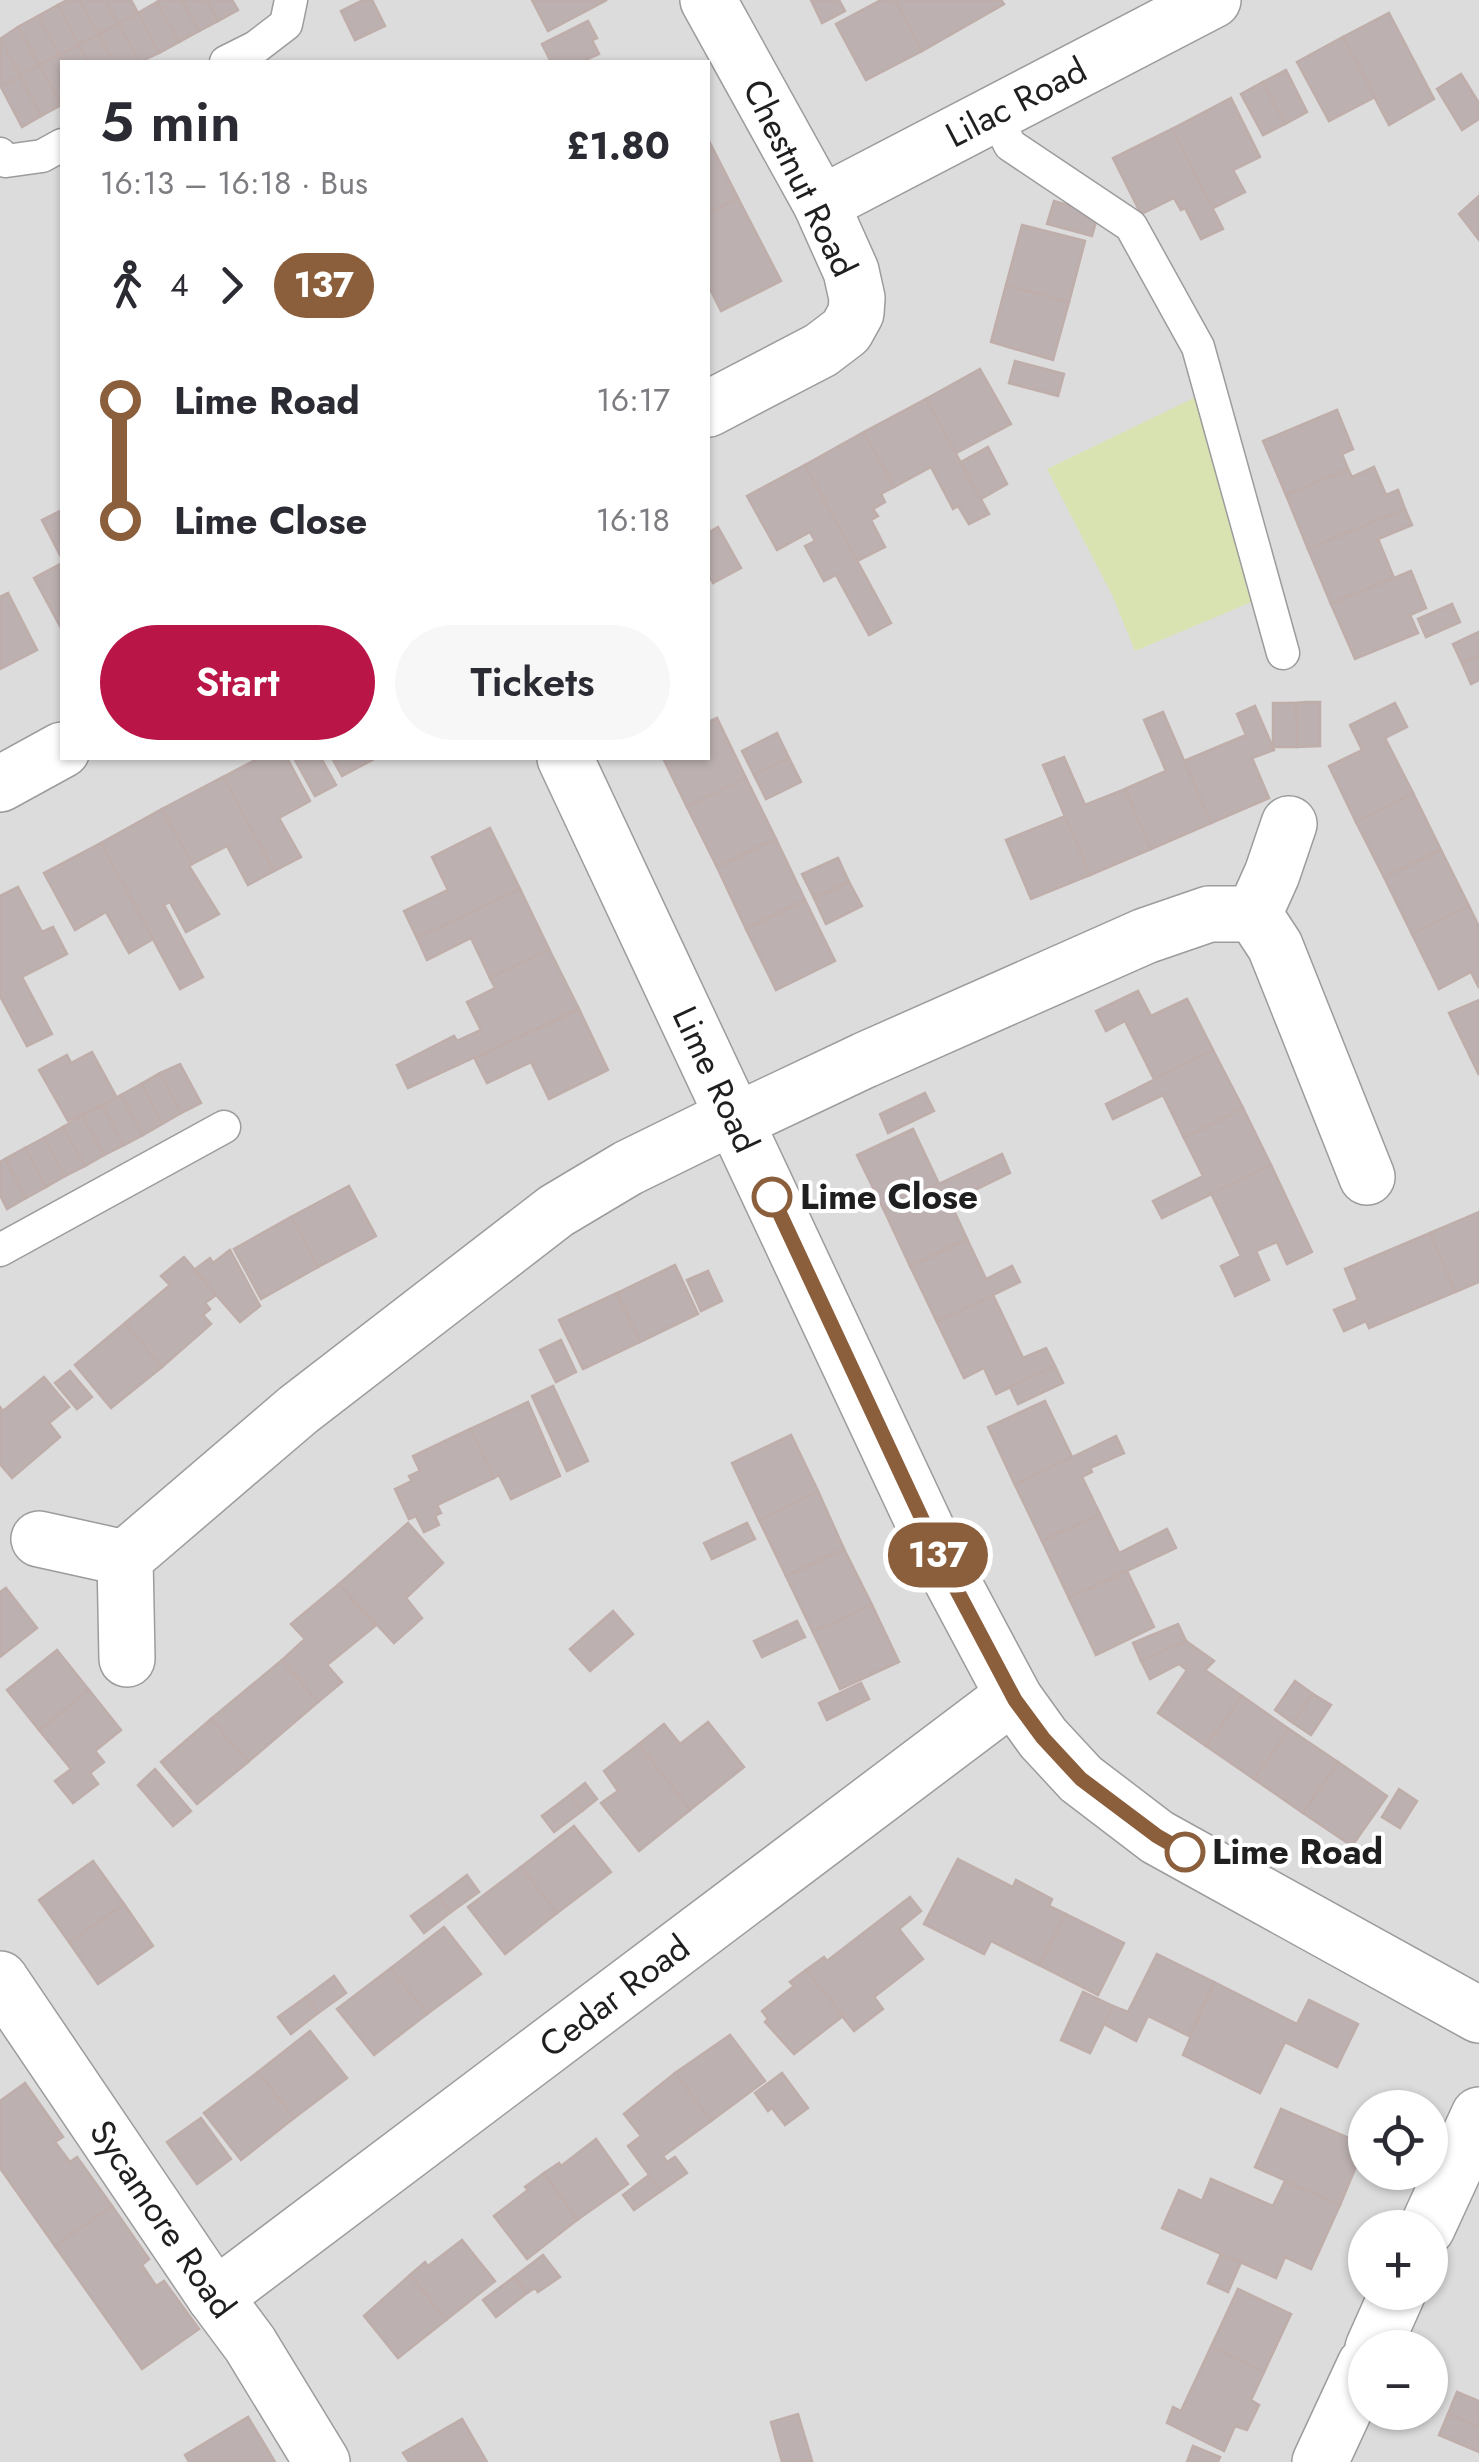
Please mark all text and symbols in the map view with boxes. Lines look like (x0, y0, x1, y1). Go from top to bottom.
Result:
street label: Lilac Road (937, 45, 1095, 160)
street label: Chestnut Road (731, 71, 869, 285)
text: 5 min (100, 82, 241, 162)
text: £1.80 (566, 118, 670, 173)
text: 16:13 – 16:18 · Bus (100, 160, 368, 206)
icon: walk (100, 258, 155, 313)
icon: forward (204, 258, 259, 313)
text: 137 (294, 260, 354, 310)
text: 4 (170, 262, 189, 308)
text: Lime Road (174, 373, 360, 428)
text: 16:17 (596, 377, 670, 423)
text: Lime Close (174, 493, 367, 548)
text: 16:18 (596, 497, 670, 543)
button: Start (100, 625, 375, 740)
button: Tickets (395, 625, 670, 740)
street label: Lime Road (660, 998, 772, 1161)
place label: Lime Close (800, 1172, 978, 1222)
marker: Lime Close (753, 1178, 791, 1216)
line badge: 137 (880, 1522, 996, 1588)
text: 137 (908, 1530, 968, 1580)
place label: Lime Road (1212, 1827, 1383, 1877)
marker: Lime Road (1166, 1833, 1204, 1871)
street label: Cedar Road (529, 1923, 700, 2069)
map controls (1348, 2090, 1448, 2430)
button: locate (1348, 2090, 1448, 2190)
street label: Sycamore Road (77, 2110, 248, 2329)
button: + (1348, 2210, 1448, 2310)
button: − (1348, 2330, 1448, 2430)

